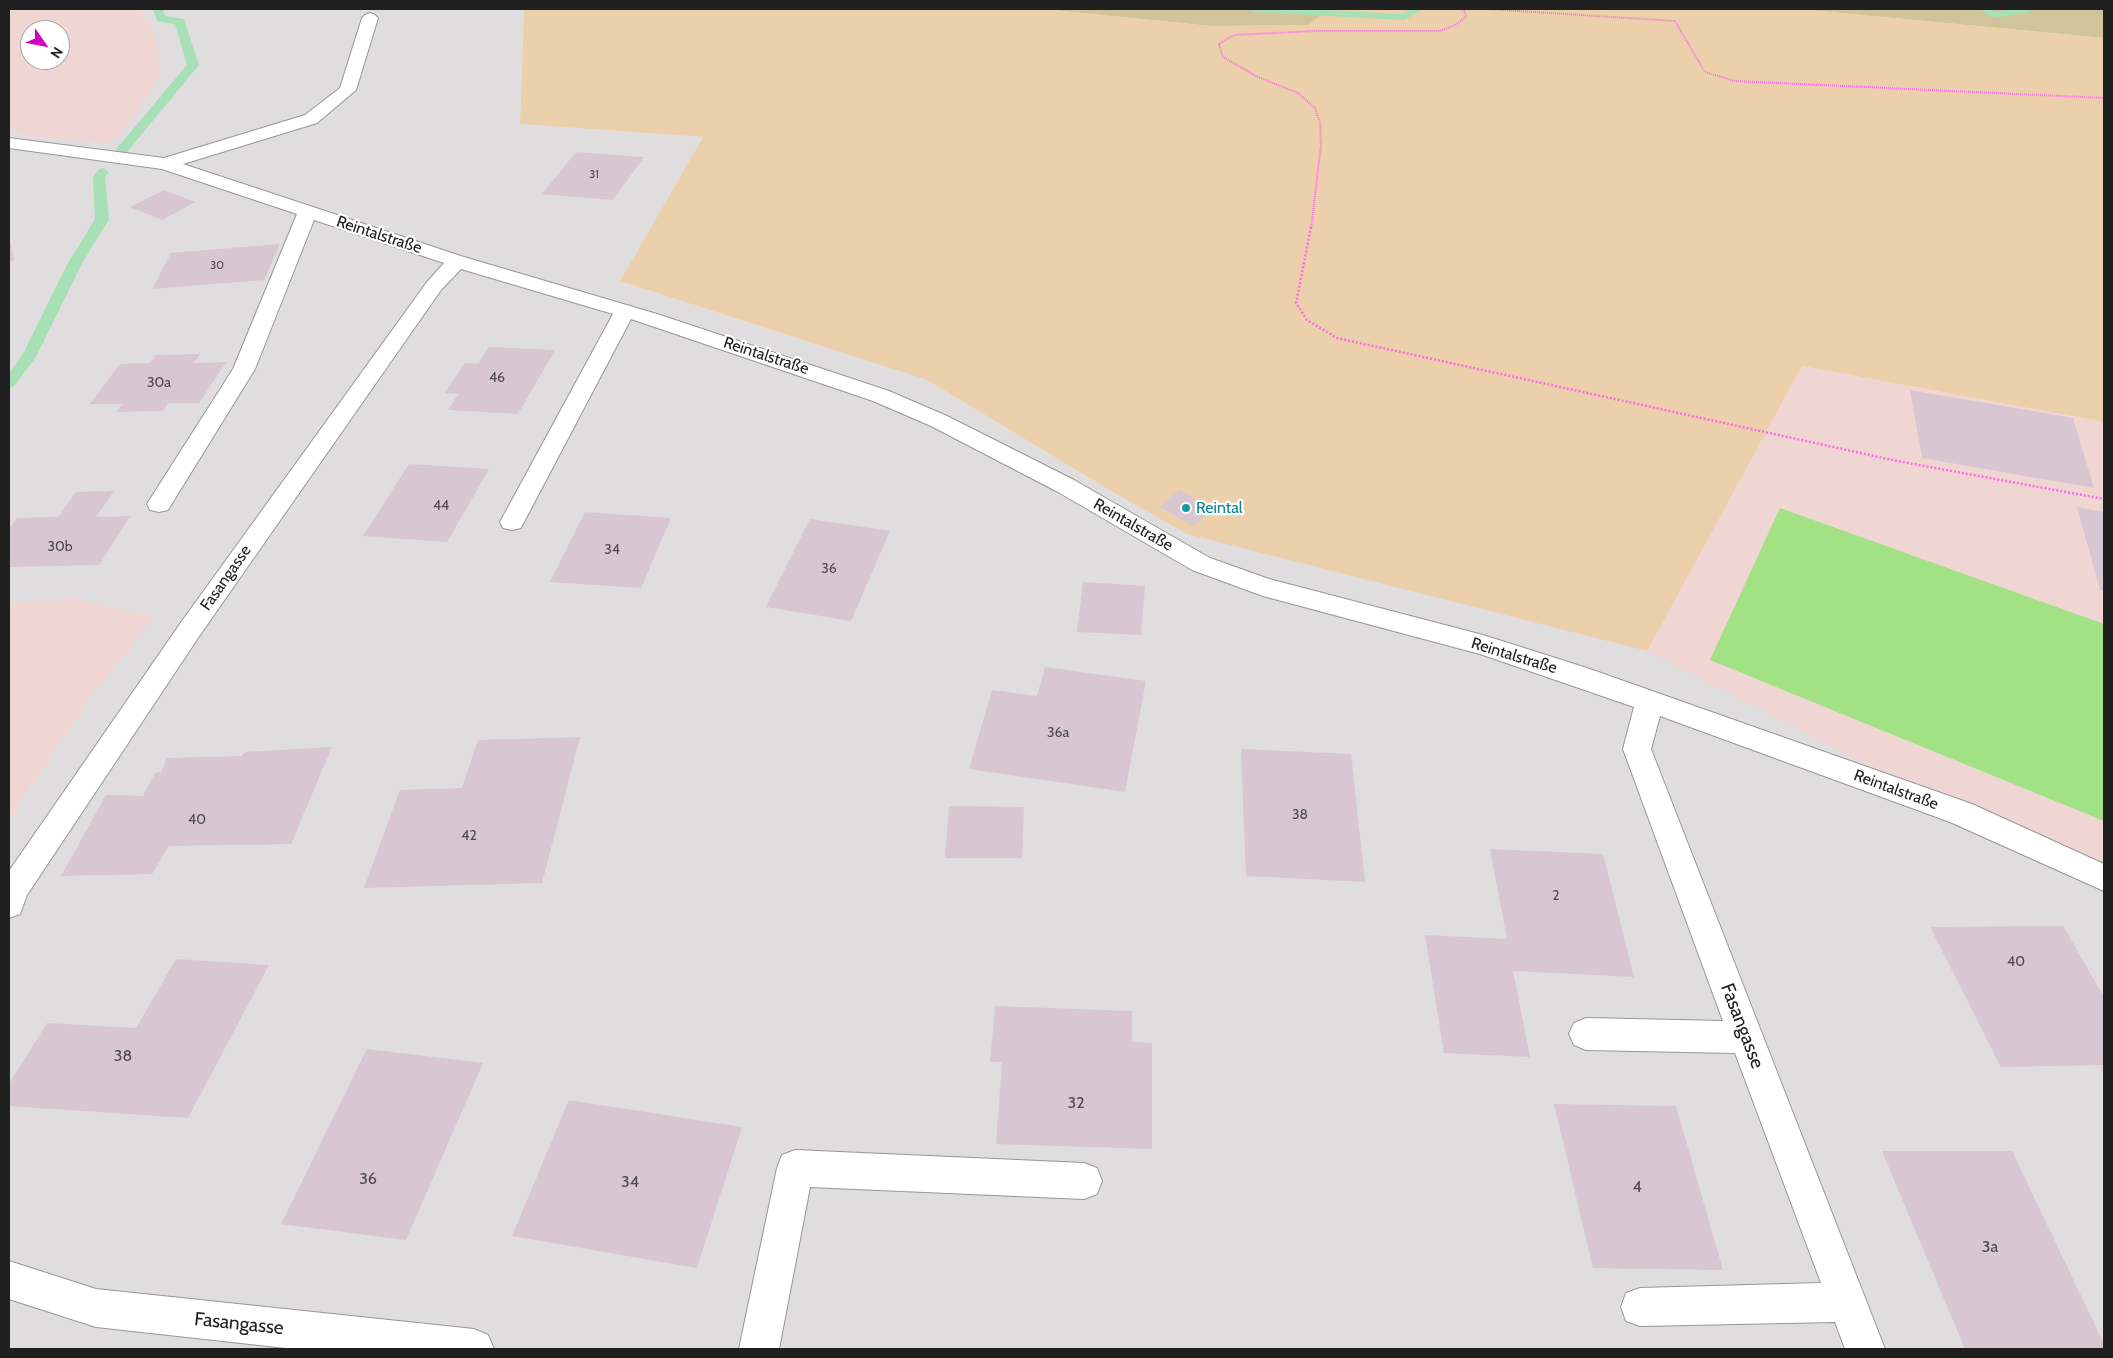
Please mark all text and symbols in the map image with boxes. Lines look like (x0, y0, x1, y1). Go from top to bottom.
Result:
north arrow (20, 20, 70, 70)
text: N (46, 44, 67, 62)
house number: 31 (589, 168, 599, 182)
street label: Reintalstraße (334, 212, 424, 258)
house number: 30 (210, 259, 224, 273)
street label: Reintalstraße (721, 333, 811, 379)
house number: 46 (489, 370, 505, 386)
house number: 30a (147, 375, 171, 391)
street label: Reintalstraße (1090, 495, 1176, 555)
house number: 44 (433, 498, 449, 514)
place label: Reintal (1196, 498, 1243, 518)
marker: Reintal (1180, 502, 1192, 514)
house number: 30b (47, 539, 73, 555)
street label: Fasangasse (196, 542, 256, 614)
house number: 34 (604, 542, 620, 558)
house number: 36 (821, 561, 837, 577)
street label: Reintalstraße (1469, 634, 1559, 678)
house number: 36a (1047, 725, 1069, 741)
street label: Reintalstraße (1851, 766, 1941, 814)
house number: 38 (1292, 807, 1308, 823)
house number: 40 (188, 812, 206, 828)
house number: 42 (461, 828, 477, 844)
house number: 2 (1552, 888, 1560, 904)
house number: 40 (2007, 954, 2025, 970)
street label: Fasangasse (1715, 980, 1769, 1072)
house number: 38 (114, 1046, 132, 1066)
house number: 32 (1067, 1093, 1085, 1113)
house number: 36 (359, 1169, 377, 1189)
house number: 34 (621, 1172, 639, 1192)
house number: 4 (1632, 1177, 1642, 1197)
house number: 3a (1982, 1237, 1998, 1257)
street label: Fasangasse (193, 1308, 285, 1340)

